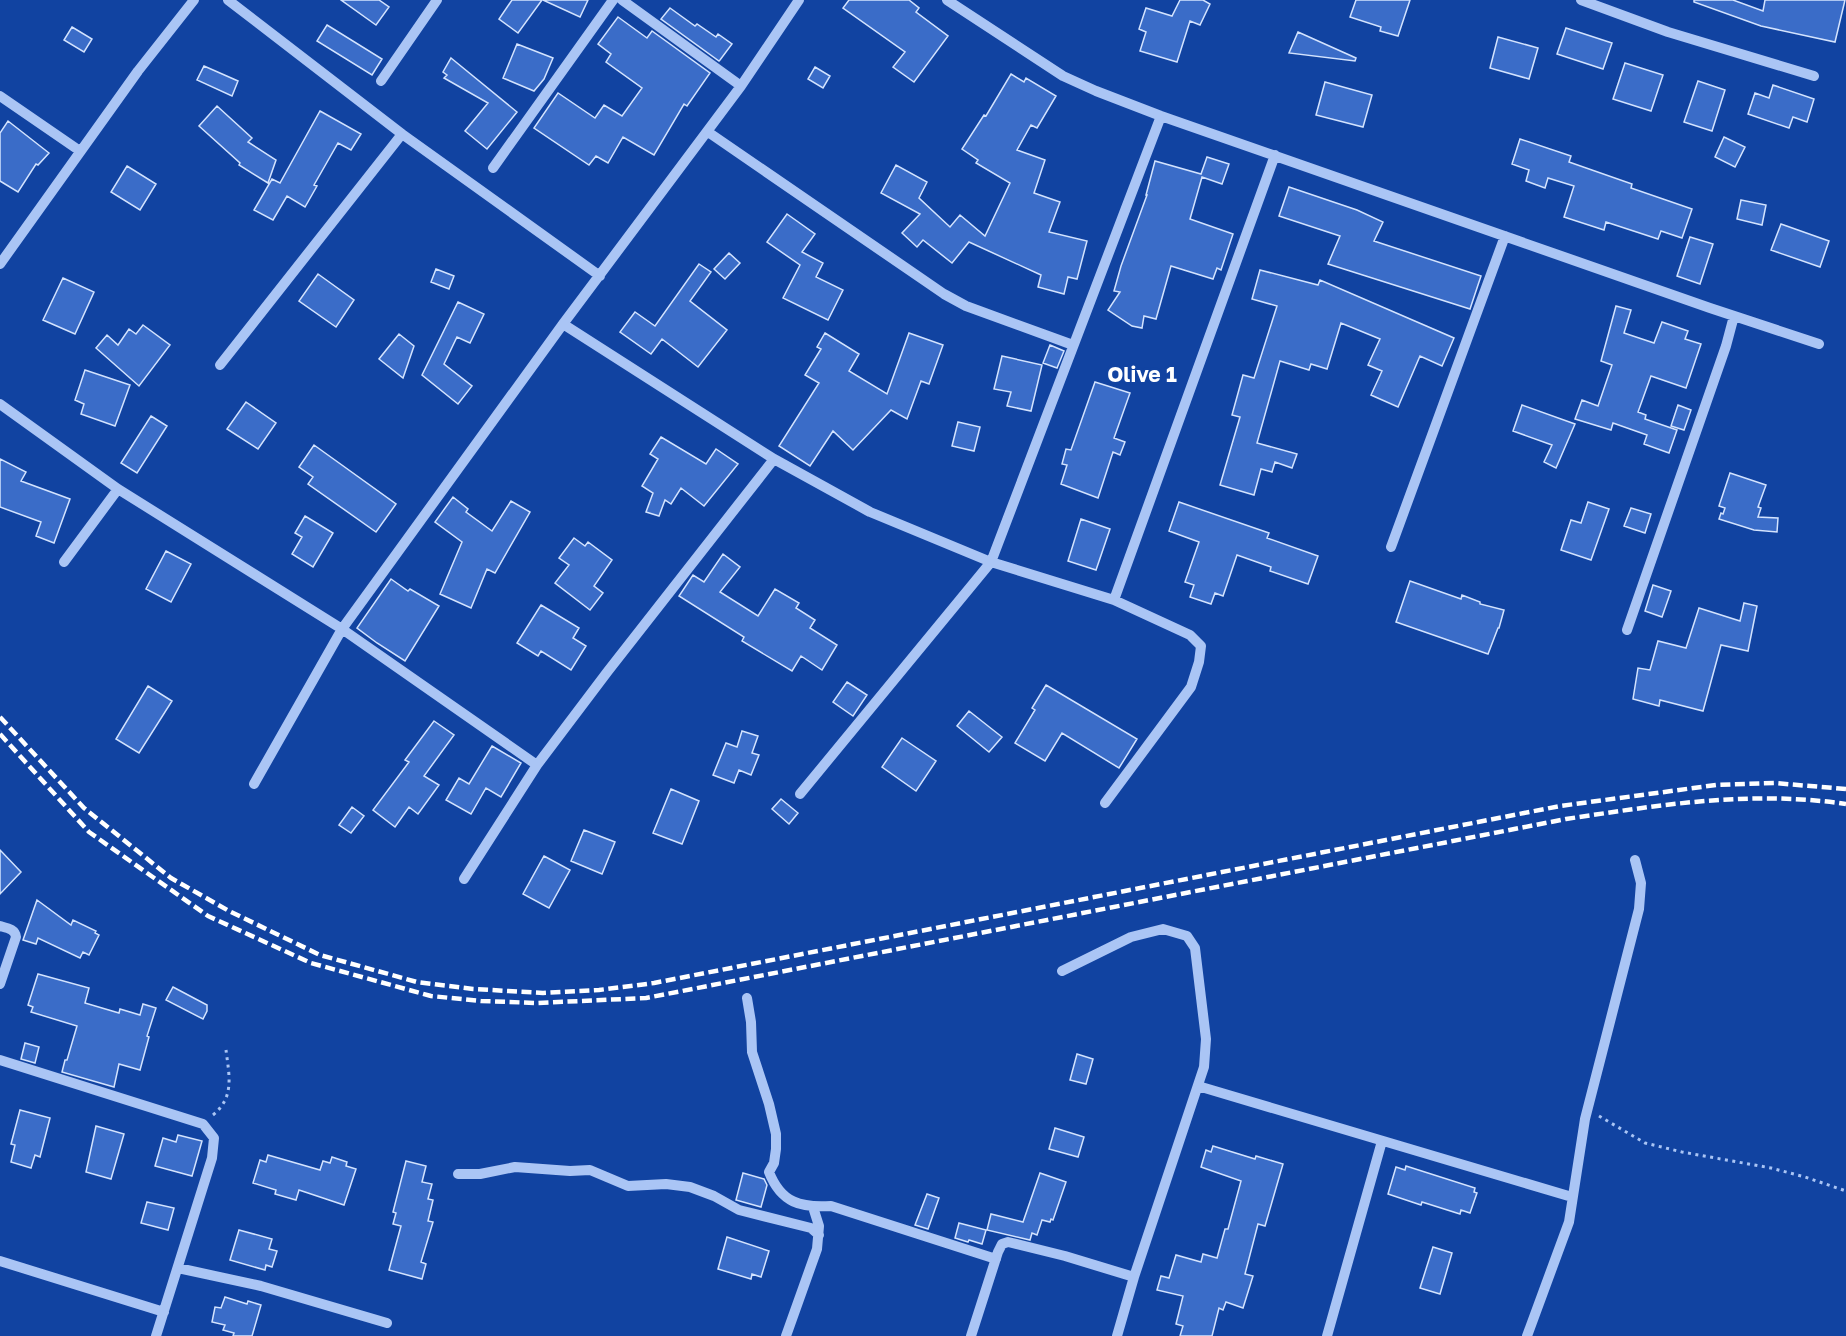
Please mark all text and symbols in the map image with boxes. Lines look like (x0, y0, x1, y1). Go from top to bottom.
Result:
district label: Olive 1 (1107, 361, 1177, 387)

